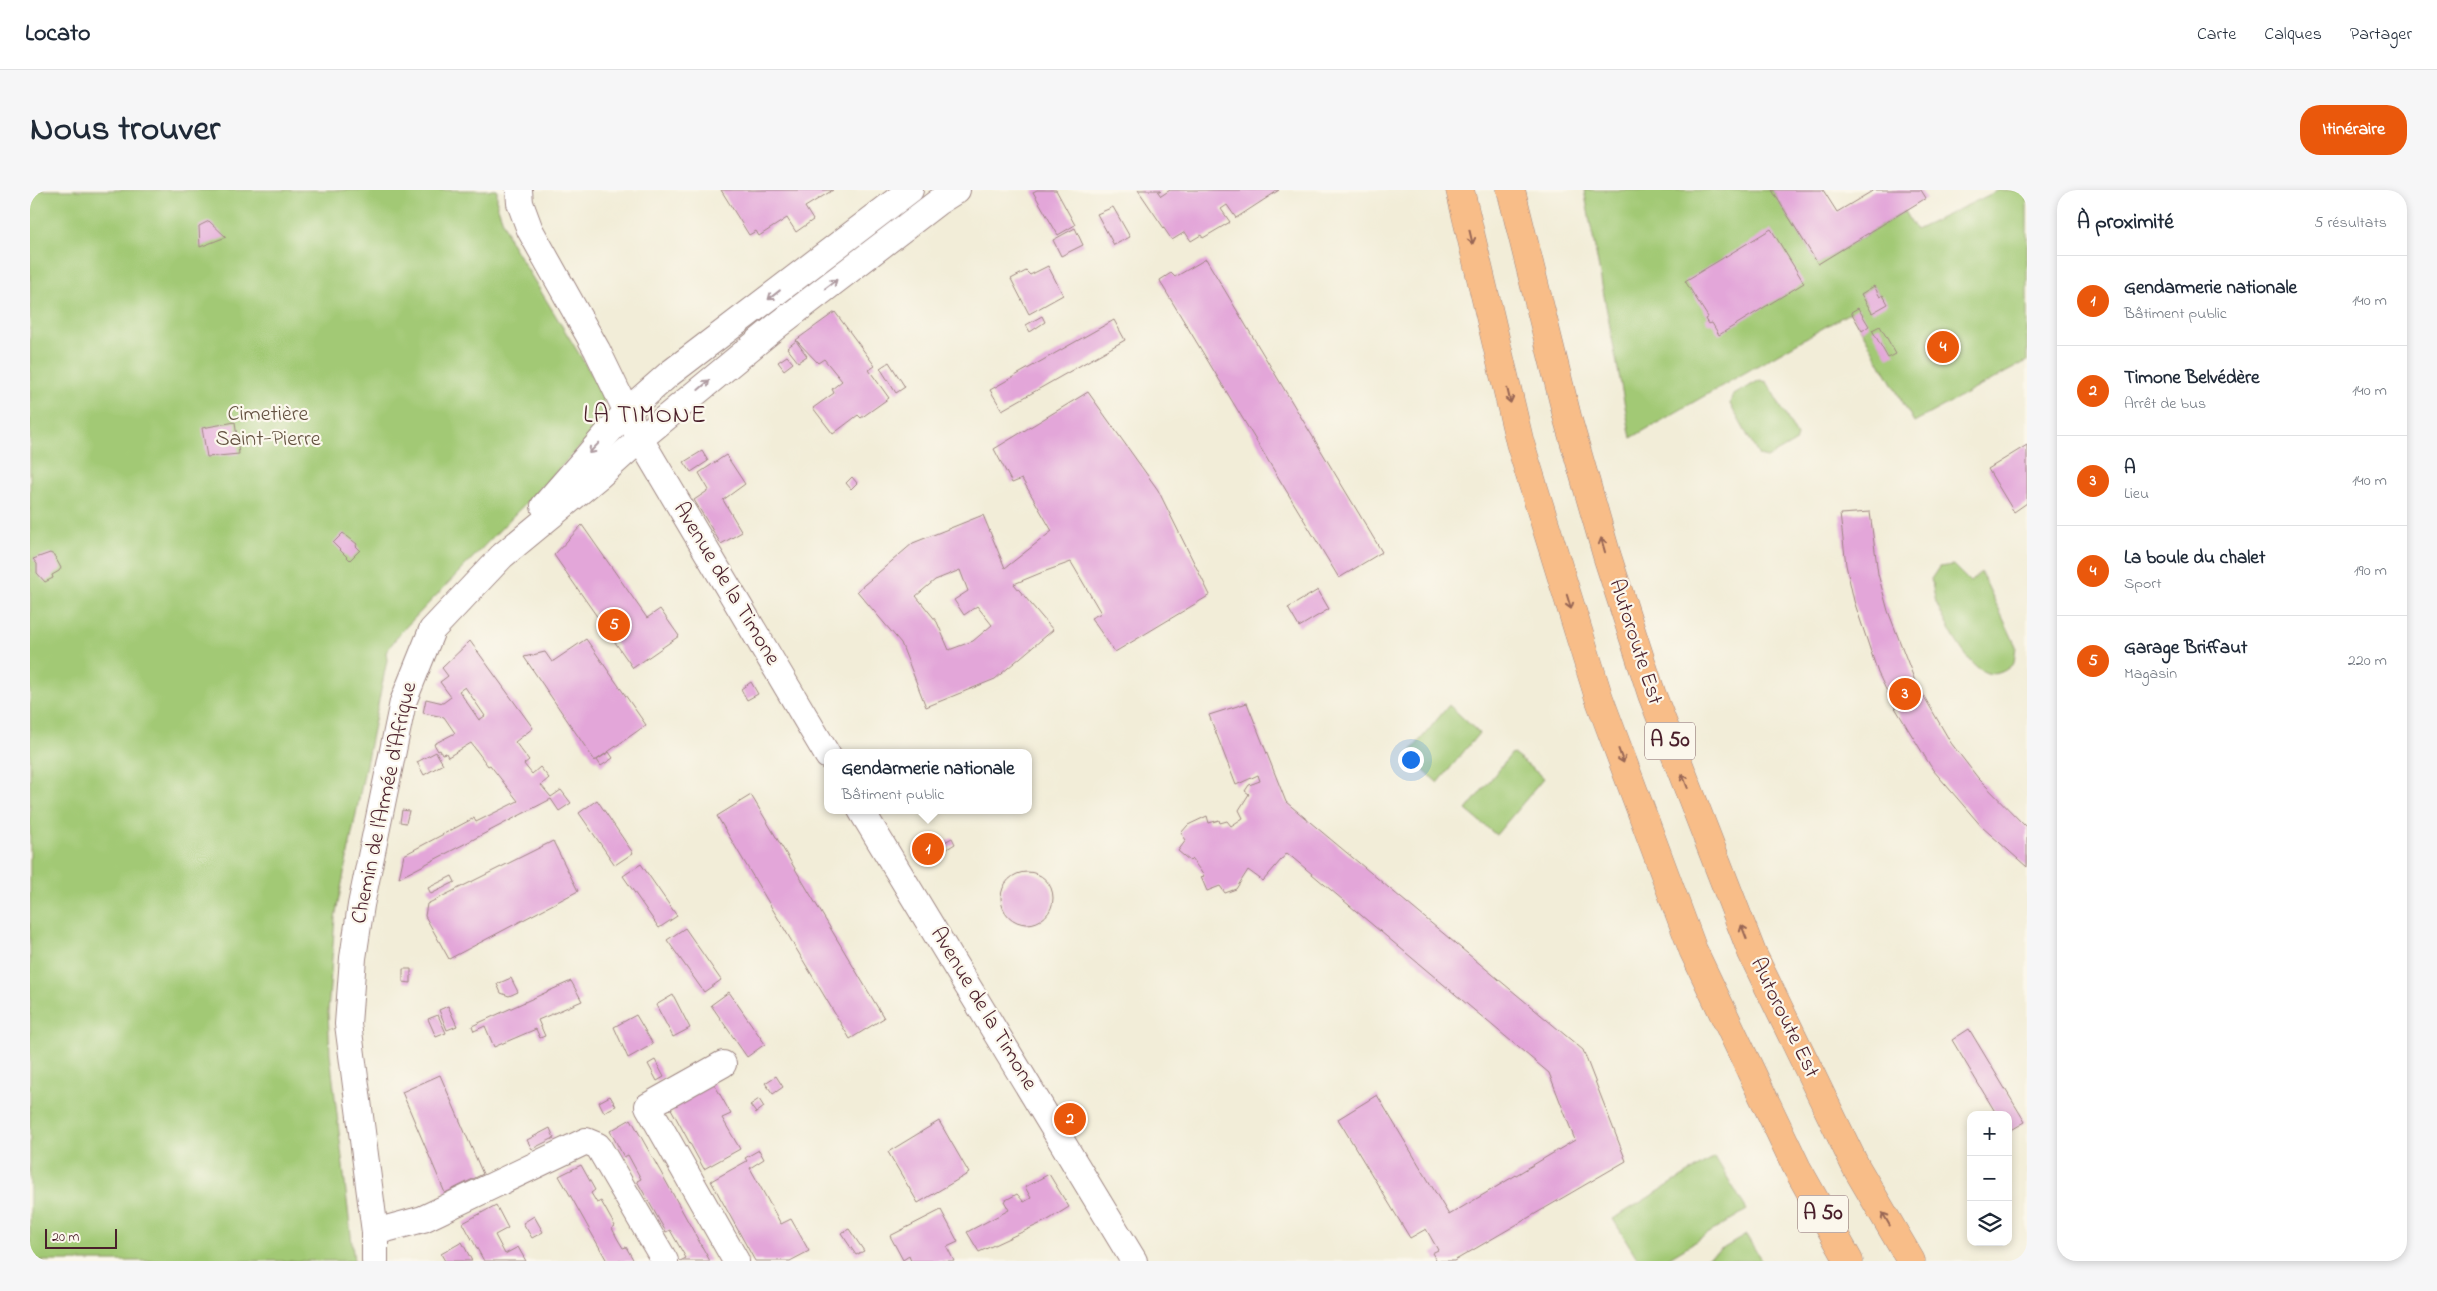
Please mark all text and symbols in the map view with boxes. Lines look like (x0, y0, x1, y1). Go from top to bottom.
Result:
text: Locato (25, 17, 91, 52)
text: Carte (2197, 22, 2236, 48)
text: Calques (2264, 22, 2322, 48)
text: Partager (2350, 22, 2412, 48)
text: Nous trouver (30, 105, 220, 156)
button: Itinéraire (2300, 105, 2407, 155)
text: À proximité (2077, 208, 2174, 238)
text: 5 résultats (2314, 211, 2387, 235)
one-way arrow (1467, 229, 1476, 245)
text: Gendarmerie nationale (2124, 275, 2297, 302)
one-way arrow (824, 278, 837, 289)
one-way arrow (768, 289, 781, 300)
text: 1 (2090, 289, 2096, 313)
text: 140 m (2352, 289, 2387, 313)
text: Bâtiment public (2124, 302, 2227, 326)
pin: 4 (1927, 328, 1959, 366)
text: Timone Belvédère (2124, 365, 2260, 392)
one-way arrow (698, 379, 711, 391)
text: 2 (2089, 379, 2097, 403)
text: 140 m (2352, 379, 2387, 403)
one-way arrow (1505, 387, 1514, 403)
text: Arrêt de bus (2124, 392, 2206, 416)
district label: LA TIMONE (583, 398, 707, 434)
park label: Cimetière Saint-Pierre (215, 399, 321, 456)
one-way arrow (588, 442, 600, 454)
text: A (2124, 455, 2136, 482)
text: 3 (2090, 469, 2096, 493)
text: 140 m (2352, 469, 2387, 493)
text: Lieu (2124, 482, 2149, 506)
street label: Avenue de la Timone (664, 496, 788, 672)
one-way arrow (1598, 537, 1608, 553)
text: La boule du chalet (2124, 545, 2265, 572)
text: 4 (2090, 559, 2096, 583)
text: 190 m (2354, 559, 2387, 583)
text: Sport (2124, 572, 2162, 596)
street label: Autoroute Est (1600, 575, 1671, 710)
one-way arrow (1565, 593, 1575, 609)
pin: 5 (598, 606, 630, 644)
text: Garage Briffaut (2124, 635, 2247, 662)
text: 5 (2088, 649, 2098, 673)
text: 220 m (2348, 649, 2387, 673)
text: Magasin (2124, 662, 2177, 686)
pin: 3 (1889, 675, 1921, 713)
street label: Chemin de l'Armée d'Afrique (344, 679, 426, 927)
road number: A 50 (1645, 722, 1695, 760)
your location (1398, 747, 1424, 773)
one-way arrow (1617, 747, 1626, 763)
popup (824, 749, 1032, 814)
text: Gendarmerie nationale (841, 756, 1015, 783)
one-way arrow (1680, 774, 1689, 789)
text: Bâtiment public (841, 783, 944, 807)
pin: 1 (912, 830, 944, 868)
street label: Avenue de la Timone (921, 921, 1045, 1097)
one-way arrow (1739, 925, 1748, 941)
street label: Autoroute Est (1741, 952, 1827, 1084)
pin: 2 (1054, 1100, 1086, 1138)
map controls (1967, 1111, 2012, 1246)
button: + (1967, 1111, 2012, 1156)
button: − (1967, 1156, 2012, 1201)
road number: A 50 (1798, 1196, 1848, 1232)
button: layers (1967, 1201, 2012, 1246)
one-way arrow (1881, 1212, 1891, 1226)
scale bar (45, 1226, 118, 1249)
text: 20 m (52, 1227, 79, 1248)

